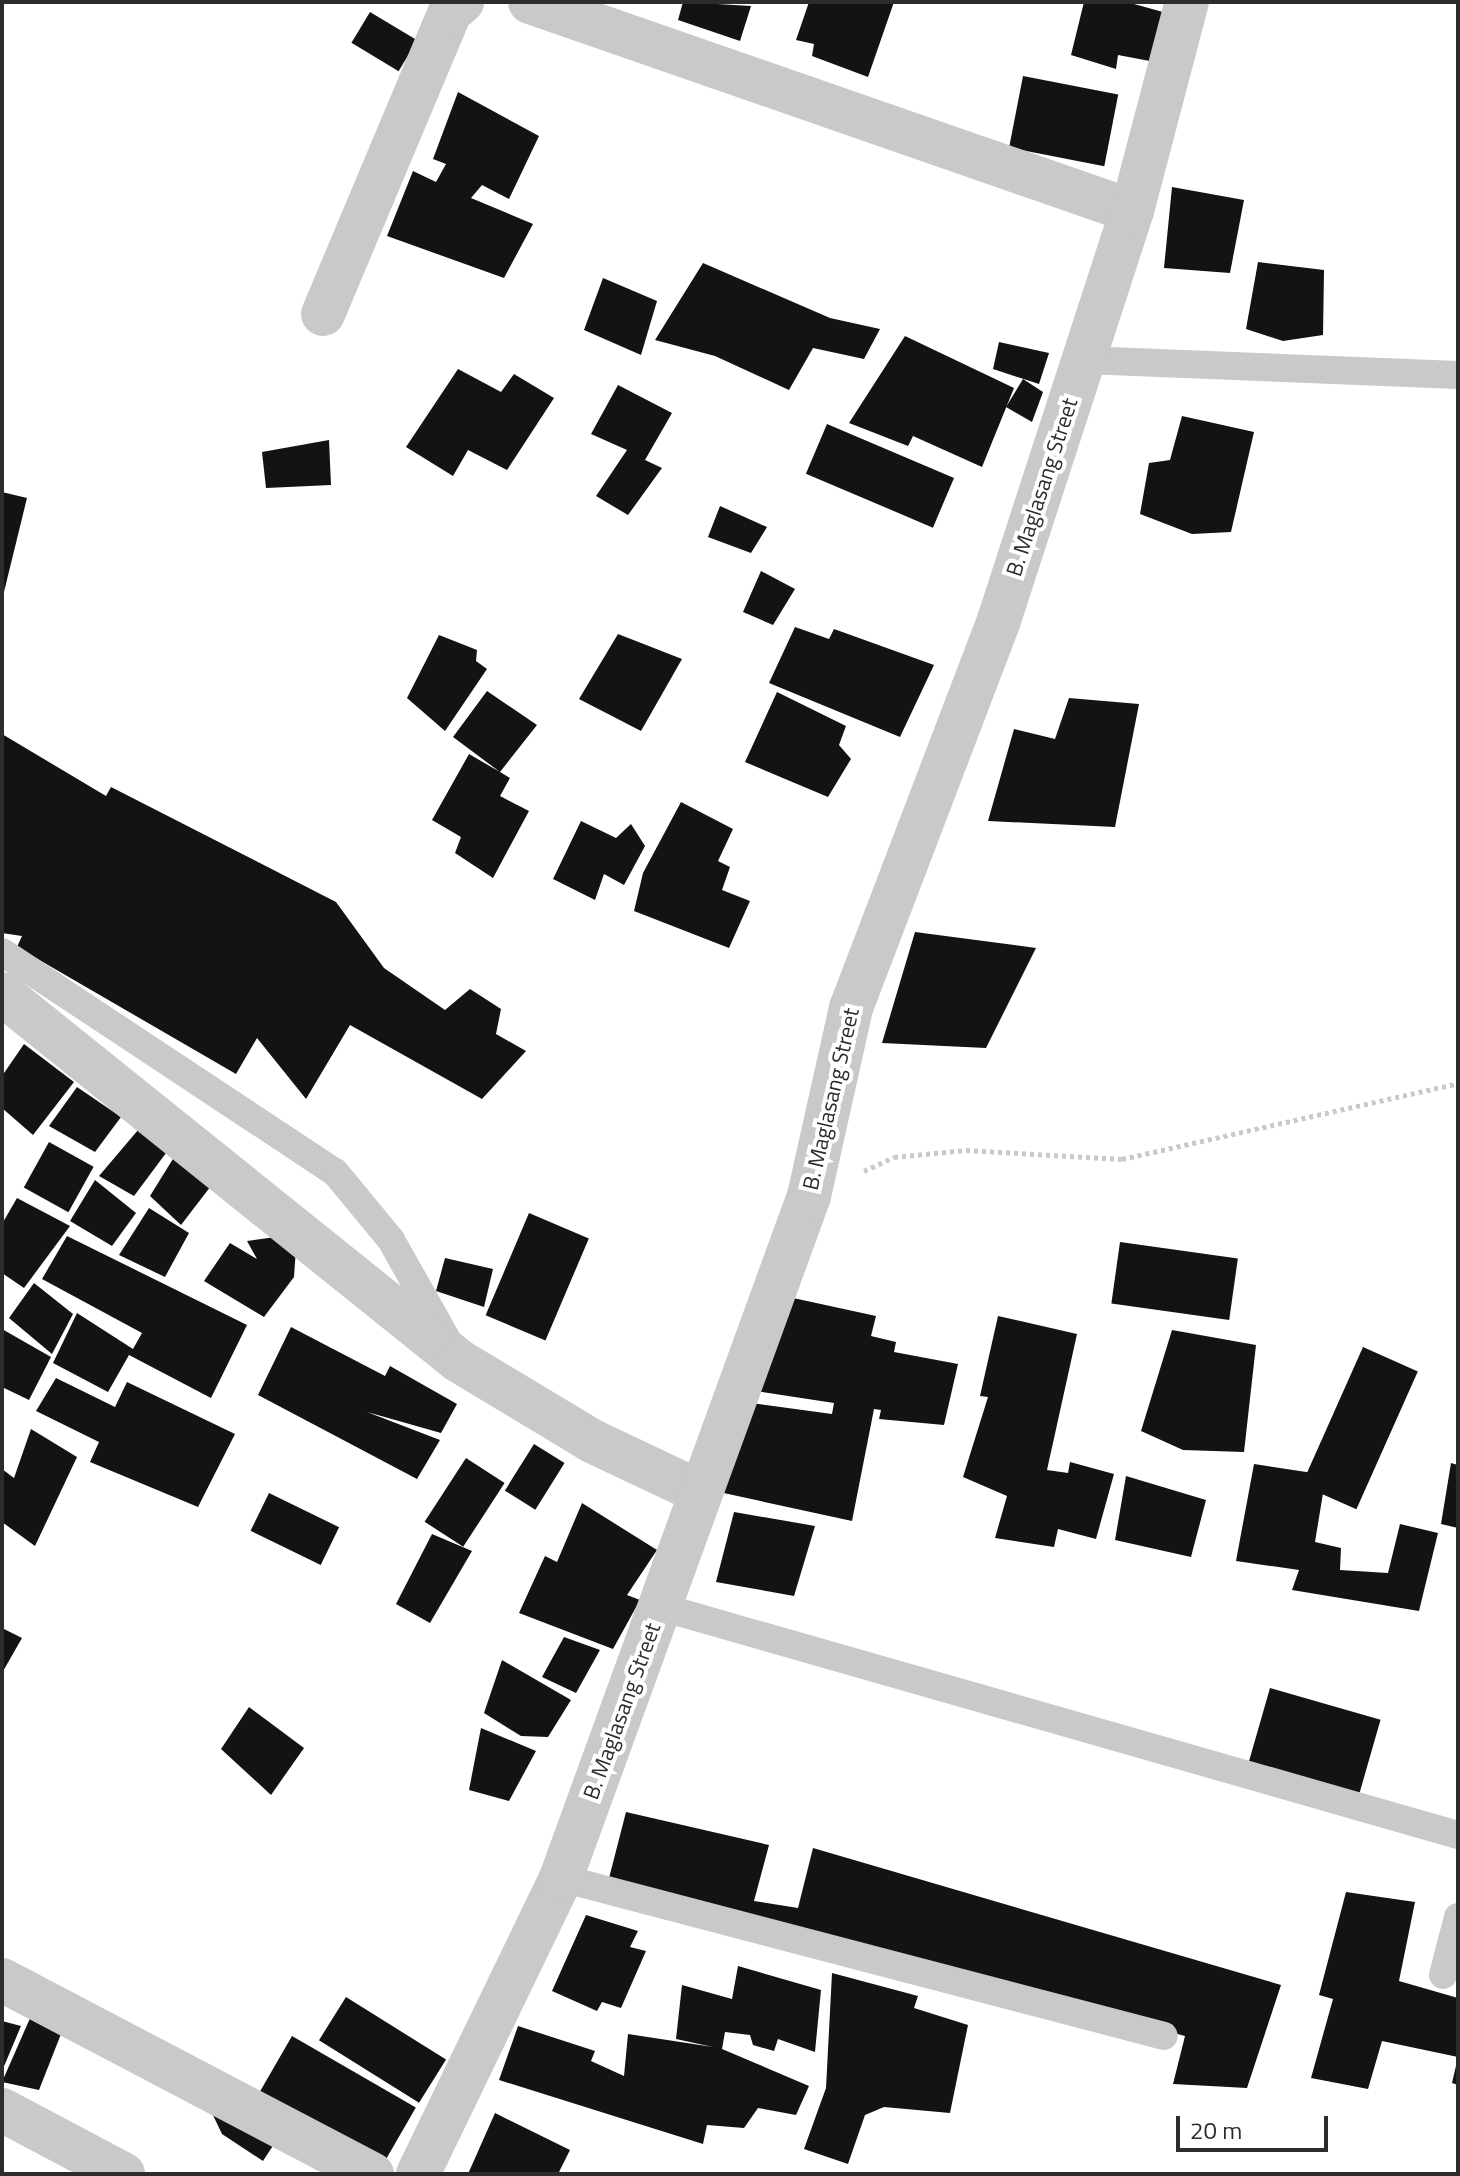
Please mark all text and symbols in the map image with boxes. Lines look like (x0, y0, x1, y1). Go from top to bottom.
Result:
street label: B. Maglasang Street (1001, 394, 1083, 580)
street label: B. Maglasang Street (797, 1005, 865, 1193)
street label: B. Maglasang Street (578, 1619, 666, 1803)
scale bar (1180, 2100, 1332, 2150)
text: 20 m (1190, 2112, 1242, 2148)

